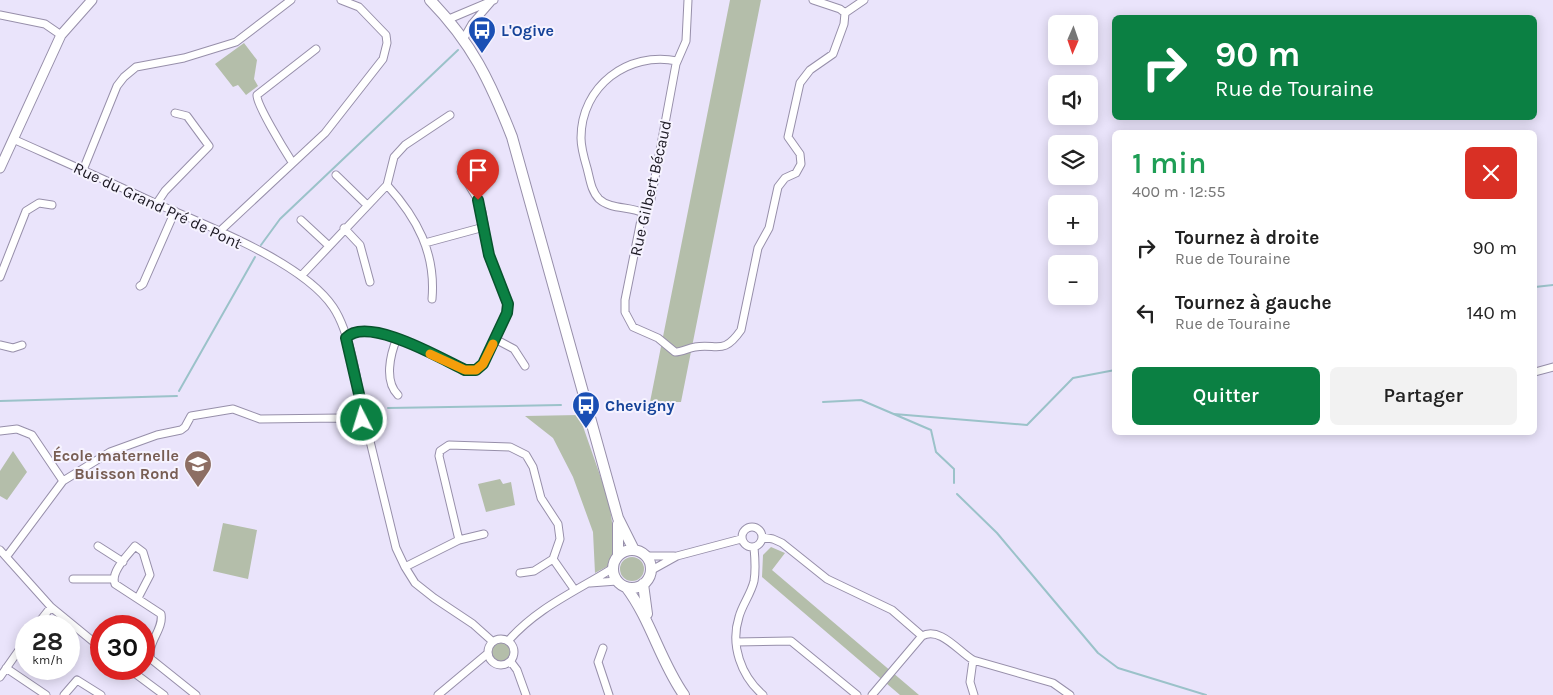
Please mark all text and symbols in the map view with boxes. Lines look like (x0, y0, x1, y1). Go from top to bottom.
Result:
bus stop icon: L'Ogive (467, 15, 497, 54)
north arrow (1048, 15, 1098, 65)
map controls (1048, 15, 1098, 305)
place label: L'Ogive (501, 21, 554, 40)
text: 90 m (1215, 34, 1301, 75)
icon: right (1132, 35, 1197, 100)
button: sound (1048, 75, 1098, 125)
text: Rue de Touraine (1215, 76, 1374, 102)
street label: Rue Gilbert Bécaud (626, 118, 675, 258)
button: layers (1048, 135, 1098, 185)
text: 1 min (1132, 145, 1206, 181)
button: close (1465, 147, 1517, 199)
pin (457, 149, 499, 200)
icon: arrive (464, 156, 492, 184)
street label: Rue du Grand Pré de Pont (71, 158, 245, 253)
text: 400 m · 12:55 (1132, 182, 1225, 201)
button: + (1048, 195, 1098, 245)
text: Tournez à droite (1175, 227, 1319, 249)
icon: right (1132, 234, 1160, 262)
text: 90 m (1472, 237, 1517, 259)
text: Rue de Touraine (1175, 249, 1290, 268)
button: − (1048, 255, 1098, 305)
text: Tournez à gauche (1175, 292, 1332, 314)
icon: left (1132, 299, 1160, 327)
text: 140 m (1467, 302, 1517, 324)
text: Rue de Touraine (1175, 314, 1290, 333)
button: Quitter (1132, 367, 1320, 425)
button: Partager (1330, 367, 1517, 425)
bus stop icon: Chevigny (571, 390, 601, 429)
position arrow (335, 393, 387, 445)
place label: Chevigny (605, 396, 674, 415)
place label: École maternelle Buisson Rond (52, 446, 179, 483)
school or university icon: École maternelle Buisson Rond (183, 449, 213, 488)
speed limit sign: 30 (90, 615, 155, 680)
text: 28 (32, 627, 63, 656)
text: km/h (32, 653, 63, 667)

